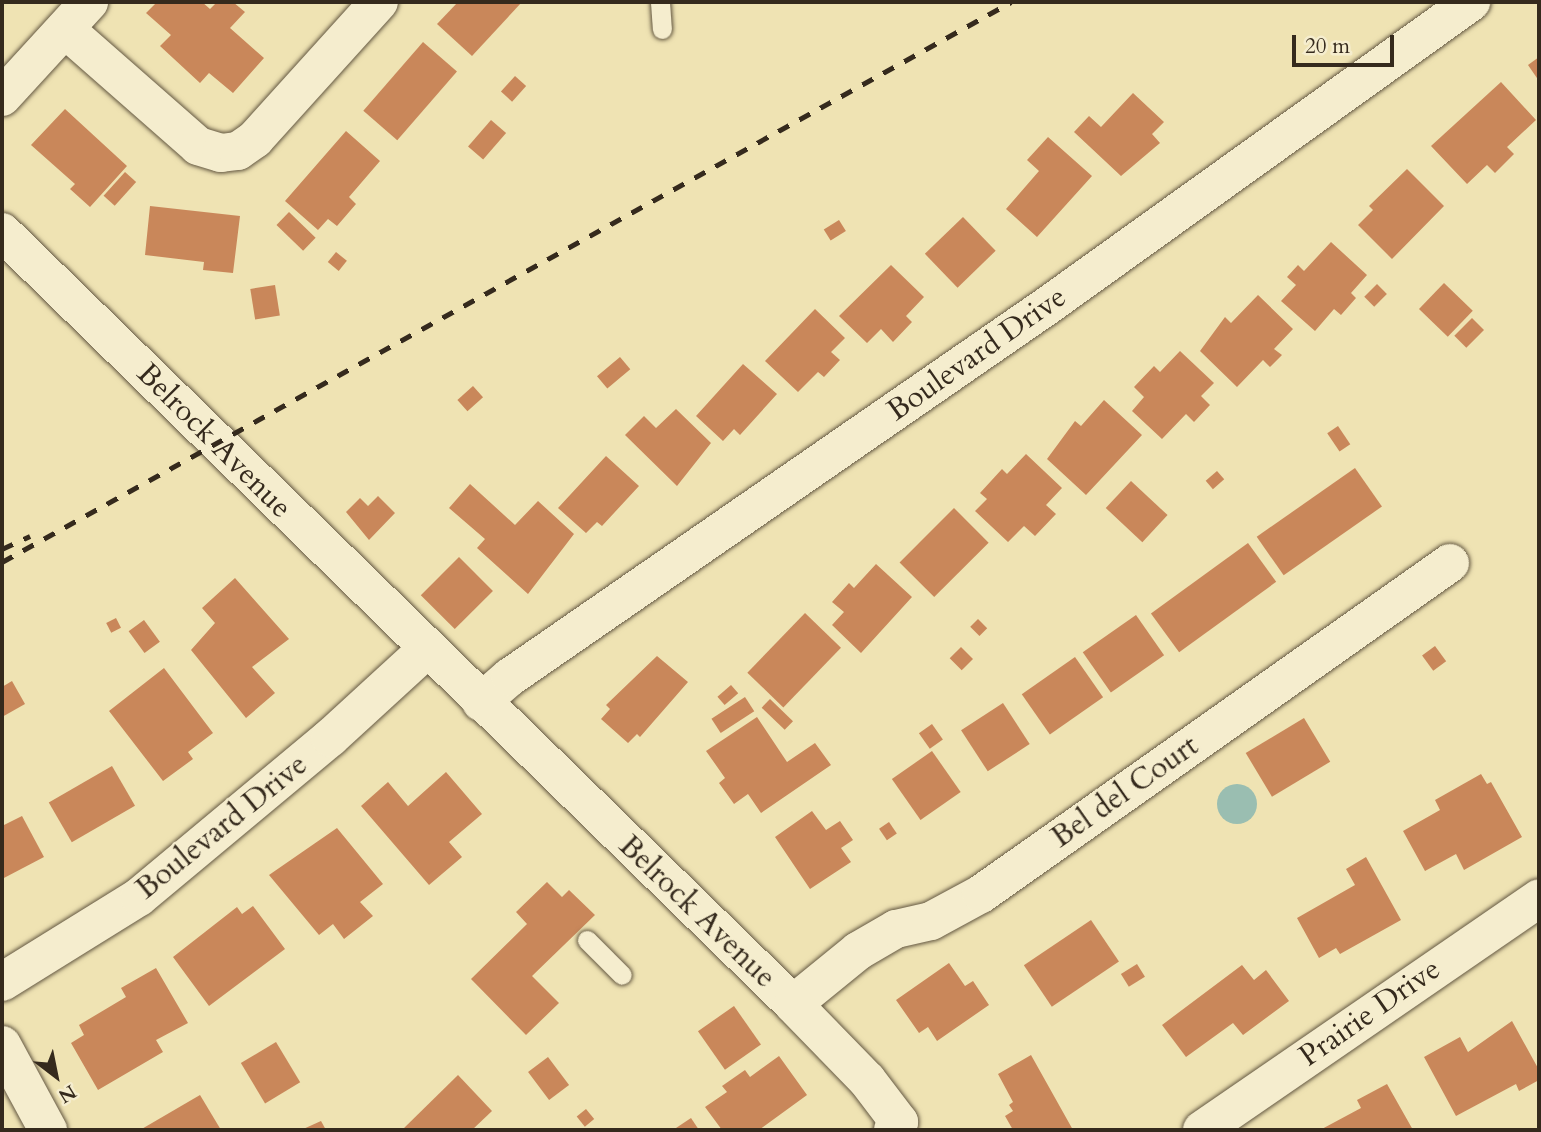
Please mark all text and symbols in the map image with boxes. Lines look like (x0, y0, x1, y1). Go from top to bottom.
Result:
scale bar (1296, 21, 1398, 65)
text: 20 m (1305, 32, 1350, 61)
street label: Boulevard Drive (881, 279, 1073, 429)
street label: Belrock Avenue (129, 356, 299, 526)
street label: Bel del Court (1045, 728, 1205, 856)
street label: Boulevard Drive (129, 747, 315, 907)
street label: Belrock Avenue (611, 828, 783, 996)
street label: Prairie Drive (1293, 951, 1447, 1075)
north arrow (21, 1041, 91, 1111)
text: N (53, 1078, 81, 1109)

